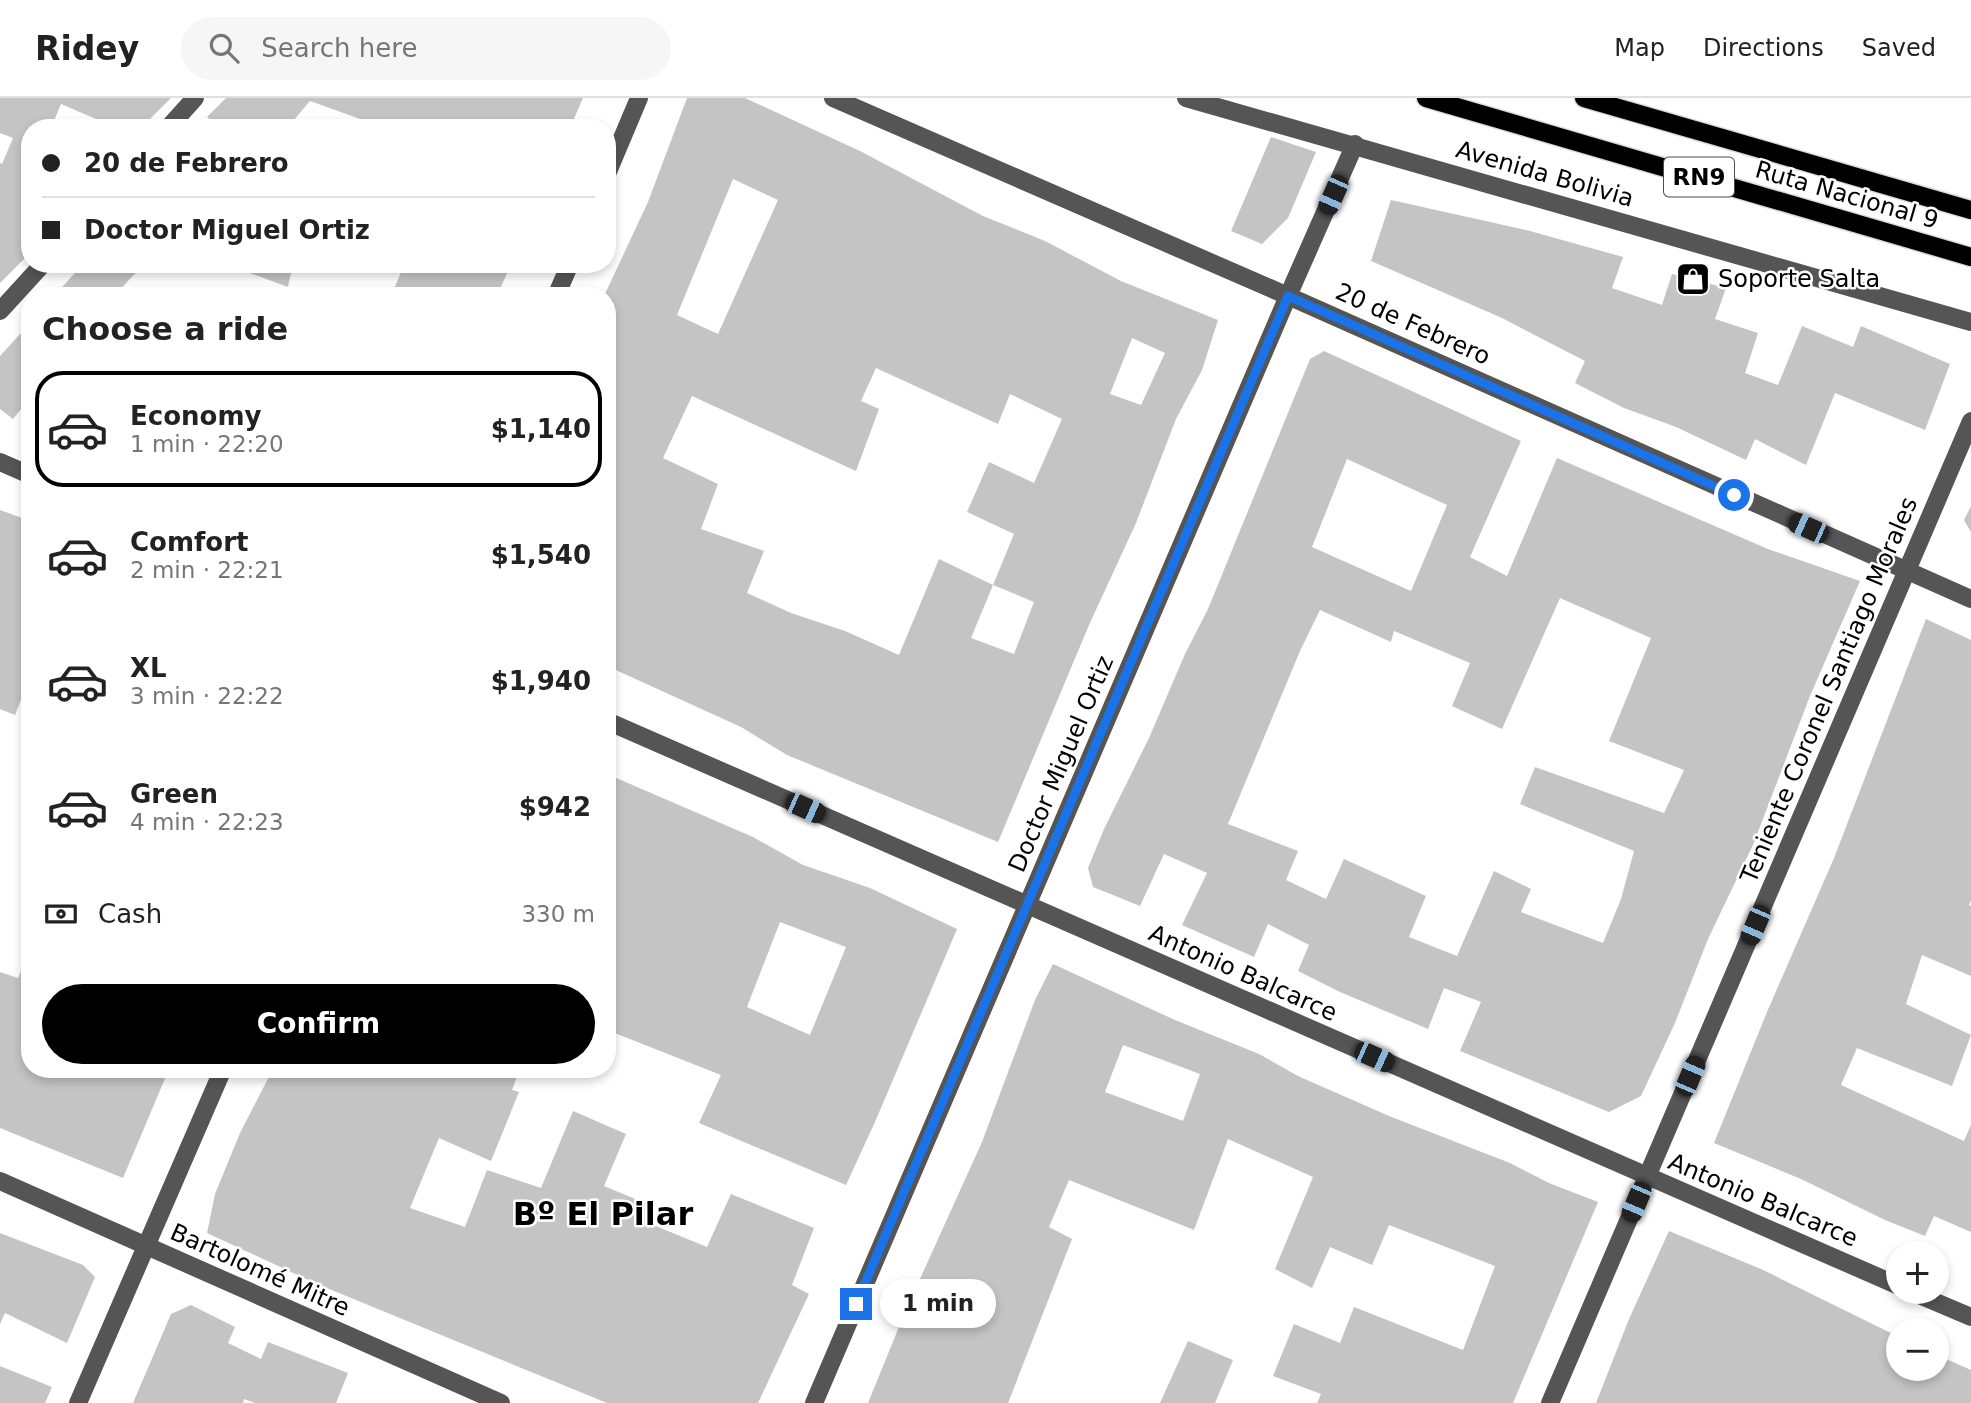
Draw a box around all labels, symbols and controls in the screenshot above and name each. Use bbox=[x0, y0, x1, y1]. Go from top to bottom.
search box bbox=[181, 17, 671, 80]
text: Ridey bbox=[35, 29, 139, 68]
icon: search bbox=[205, 29, 243, 67]
text: Search here bbox=[261, 33, 417, 63]
text: Map bbox=[1614, 34, 1665, 62]
text: Directions bbox=[1703, 34, 1824, 62]
text: Saved bbox=[1862, 34, 1936, 62]
street label: Avenida Bolivia bbox=[1453, 135, 1637, 213]
text: 20 de Febrero bbox=[84, 148, 289, 178]
street label: Ruta Nacional 9 bbox=[1752, 155, 1942, 235]
road number: RN9 bbox=[1664, 158, 1734, 197]
car bbox=[1315, 172, 1352, 218]
text: Doctor Miguel Ortiz bbox=[84, 215, 370, 245]
shop icon: Soporte Salta bbox=[1674, 260, 1712, 298]
place label: Soporte Salta bbox=[1718, 265, 1880, 293]
street label: 20 de Febrero bbox=[1331, 277, 1495, 371]
text: Choose a ride bbox=[42, 310, 288, 348]
icon: car bbox=[46, 398, 109, 461]
text: Economy bbox=[130, 401, 261, 431]
text: $1,140 bbox=[491, 414, 591, 444]
text: 1 min · 22:20 bbox=[130, 431, 284, 457]
route start bbox=[1718, 479, 1750, 511]
street label: Teniente Coronel Santiago Morales bbox=[1734, 493, 1923, 888]
car bbox=[1785, 510, 1832, 546]
icon: car bbox=[46, 524, 109, 587]
text: Comfort bbox=[130, 527, 248, 557]
text: $1,540 bbox=[491, 540, 591, 570]
text: 2 min · 22:21 bbox=[130, 557, 284, 583]
icon: car bbox=[46, 650, 109, 713]
street label: Doctor Miguel Ortiz bbox=[1003, 652, 1119, 876]
text: XL bbox=[130, 653, 167, 683]
text: $1,940 bbox=[491, 666, 591, 696]
text: 3 min · 22:22 bbox=[130, 683, 284, 709]
icon: car bbox=[46, 776, 109, 839]
text: Green bbox=[130, 779, 218, 809]
car bbox=[782, 790, 829, 826]
text: $942 bbox=[519, 792, 591, 822]
text: 4 min · 22:23 bbox=[130, 809, 284, 835]
icon: cash bbox=[42, 895, 80, 933]
text: Cash bbox=[98, 899, 162, 929]
text: 330 m bbox=[521, 901, 595, 927]
car bbox=[1738, 902, 1773, 948]
street label: Antonio Balcarce bbox=[1145, 919, 1341, 1027]
button: Confirm bbox=[42, 984, 595, 1064]
car bbox=[1351, 1039, 1398, 1075]
car bbox=[1673, 1053, 1708, 1099]
street label: Antonio Balcarce bbox=[1664, 1147, 1862, 1253]
car bbox=[1619, 1179, 1654, 1225]
district label: Bº El Pilar bbox=[513, 1195, 693, 1233]
street label: Bartolomé Mitre bbox=[166, 1218, 354, 1322]
map controls bbox=[1886, 1241, 1949, 1381]
button: + bbox=[1886, 1241, 1949, 1304]
callout: 1 min bbox=[880, 1280, 996, 1328]
route end bbox=[840, 1288, 872, 1320]
text: 1 min bbox=[902, 1290, 974, 1316]
button: − bbox=[1886, 1318, 1949, 1381]

